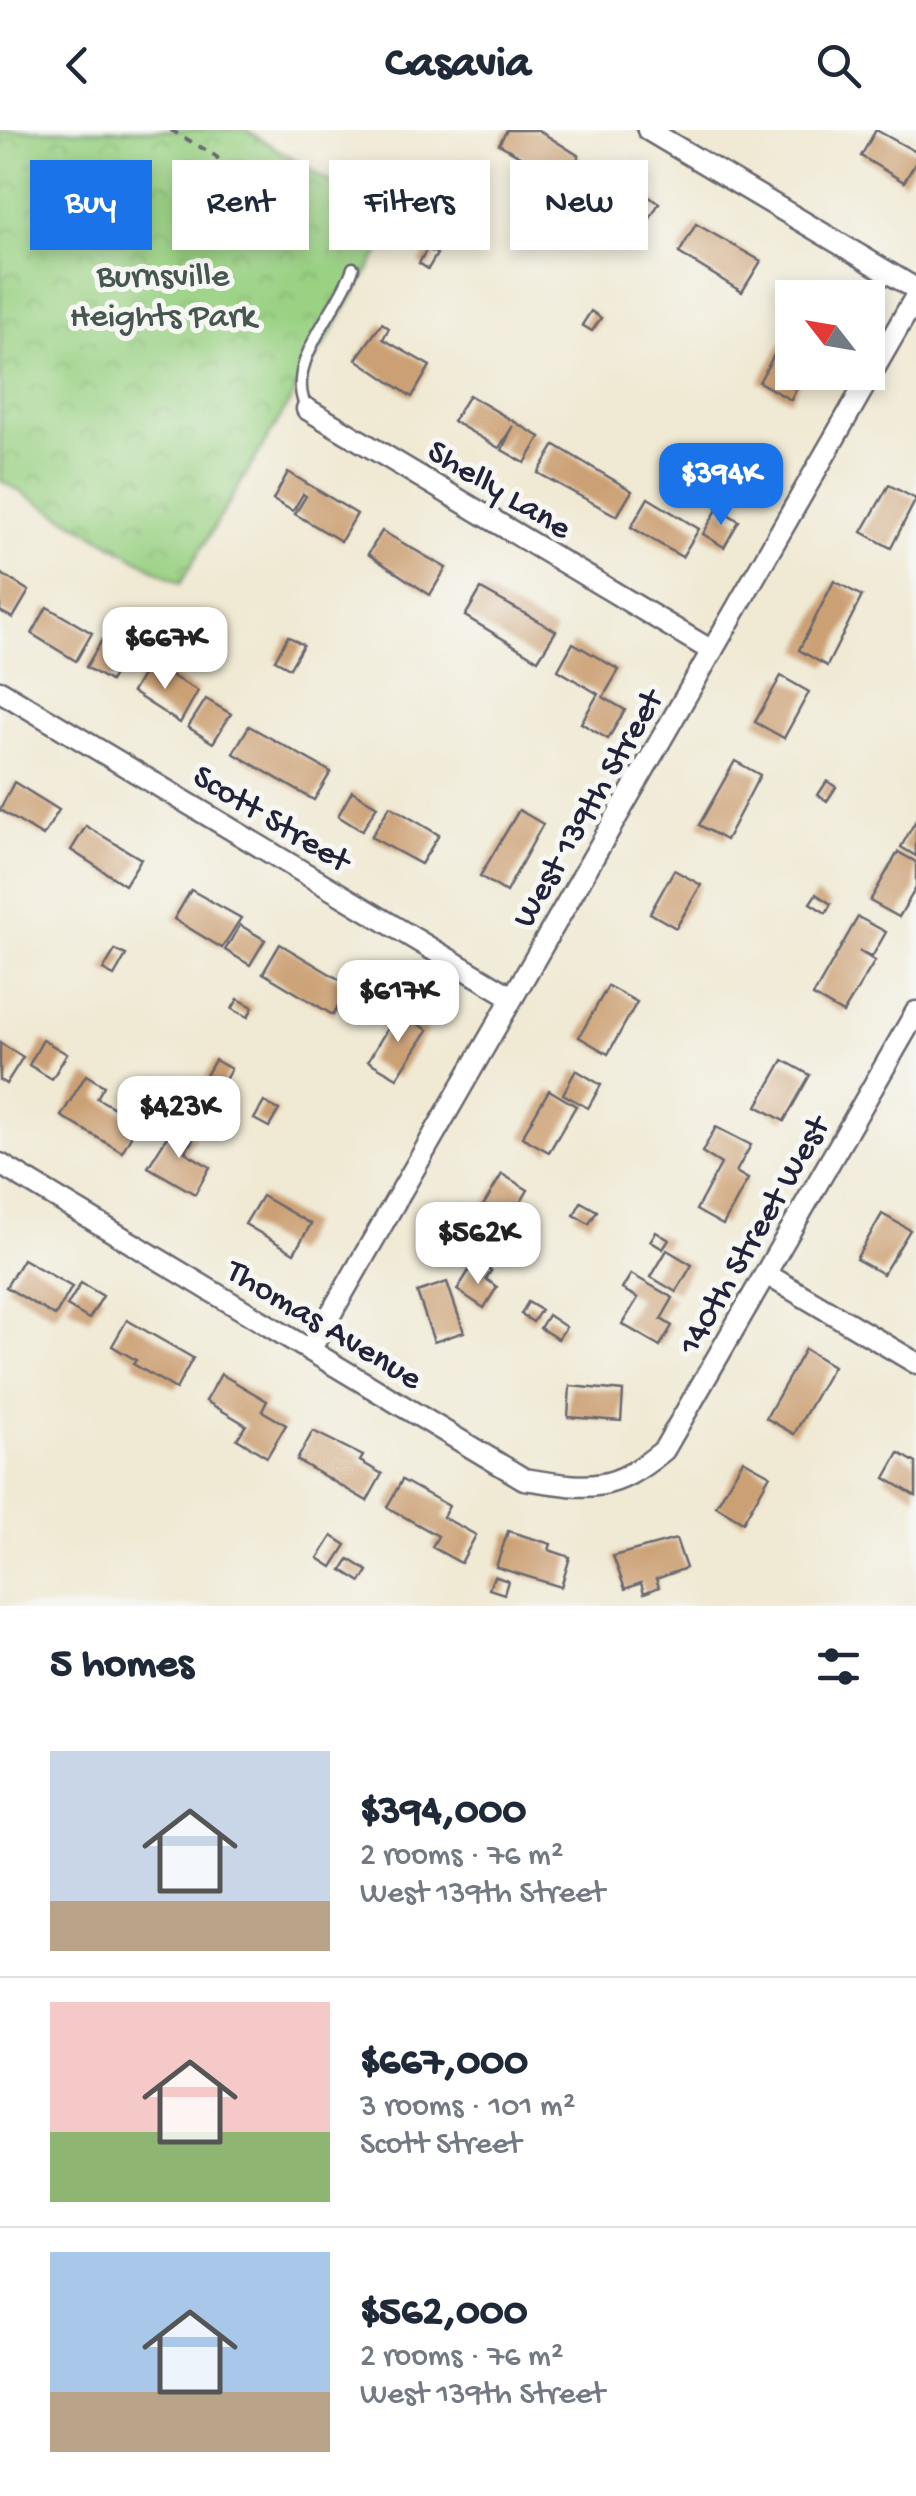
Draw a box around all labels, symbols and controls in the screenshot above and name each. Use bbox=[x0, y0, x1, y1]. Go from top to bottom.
icon: back bbox=[50, 38, 105, 93]
icon: search bbox=[811, 38, 866, 93]
text: Casavia bbox=[385, 39, 531, 92]
chip: Buy bbox=[30, 160, 152, 250]
chip: Rent bbox=[172, 160, 309, 250]
chip: Filters bbox=[329, 160, 490, 250]
chip: New bbox=[510, 160, 648, 250]
park label: Burnsville Heights Park bbox=[70, 258, 260, 339]
north arrow bbox=[775, 280, 885, 390]
map controls bbox=[775, 280, 885, 390]
street label: Shelly Lane bbox=[419, 433, 579, 551]
pin: $394K bbox=[651, 443, 791, 528]
text: $394K bbox=[681, 456, 761, 494]
pin: $667K bbox=[95, 607, 235, 692]
text: $667K bbox=[124, 620, 206, 658]
street label: West 139th Street bbox=[505, 681, 676, 936]
street label: Scott Street bbox=[184, 758, 359, 885]
pin: $617K bbox=[328, 960, 468, 1045]
text: $617K bbox=[359, 973, 437, 1011]
pin: $423K bbox=[109, 1076, 249, 1161]
text: $423K bbox=[139, 1089, 219, 1127]
street label: 140th Street West bbox=[670, 1108, 842, 1364]
pin: $562K bbox=[408, 1202, 548, 1287]
text: $562K bbox=[438, 1215, 518, 1253]
street label: Thomas Avenue bbox=[216, 1251, 429, 1402]
icon: filters bbox=[811, 1639, 866, 1694]
text: 5 homes bbox=[50, 1642, 193, 1691]
text: $394,000 bbox=[360, 1789, 526, 1838]
icon: home bbox=[130, 1791, 250, 1911]
text: 2 rooms · 76 m² bbox=[360, 1838, 563, 1876]
text: West 139th Street bbox=[360, 1876, 605, 1914]
text: $667,000 bbox=[360, 2040, 528, 2089]
icon: home bbox=[130, 2042, 250, 2162]
text: 3 rooms · 101 m² bbox=[360, 2089, 575, 2127]
text: Scott Street bbox=[360, 2127, 521, 2165]
text: $562,000 bbox=[360, 2290, 528, 2339]
icon: home bbox=[130, 2292, 250, 2412]
text: 2 rooms · 76 m² bbox=[360, 2339, 563, 2377]
text: West 139th Street bbox=[360, 2377, 605, 2415]

